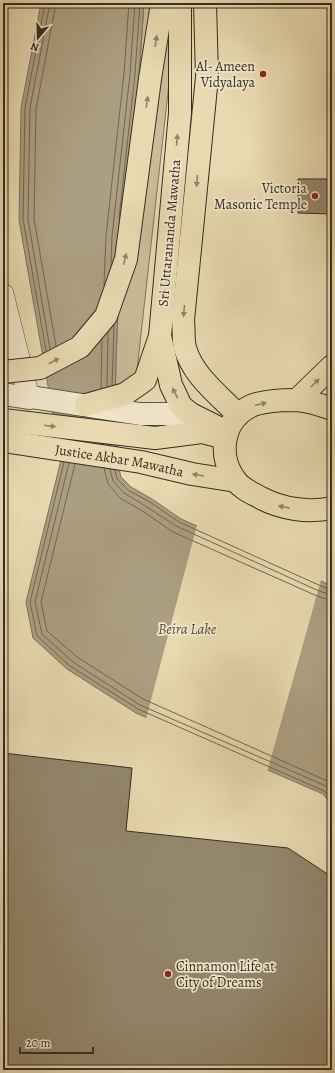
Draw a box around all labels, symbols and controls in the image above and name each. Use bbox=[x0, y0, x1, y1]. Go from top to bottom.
north arrow bbox=[18, 18, 58, 58]
one-way arrow bbox=[153, 35, 159, 47]
text: N bbox=[29, 39, 41, 55]
place label: Al- Ameen Vidyalaya bbox=[195, 57, 255, 92]
marker: Al- Ameen Vidyalaya bbox=[258, 69, 268, 79]
one-way arrow bbox=[144, 96, 150, 109]
one-way arrow bbox=[174, 134, 181, 146]
street label: Sri Uttarananda Mawatha bbox=[154, 158, 185, 308]
one-way arrow bbox=[193, 175, 200, 187]
place label: Victoria Masonic Temple bbox=[214, 179, 307, 214]
marker: Victoria Masonic Temple bbox=[310, 191, 320, 201]
one-way arrow bbox=[122, 253, 128, 265]
one-way arrow bbox=[181, 305, 188, 317]
one-way arrow bbox=[48, 357, 60, 364]
one-way arrow bbox=[310, 378, 320, 388]
one-way arrow bbox=[172, 387, 178, 399]
one-way arrow bbox=[255, 400, 268, 406]
one-way arrow bbox=[44, 423, 57, 429]
street label: Justice Akbar Mawatha bbox=[54, 440, 186, 482]
one-way arrow bbox=[192, 472, 204, 478]
one-way arrow bbox=[278, 503, 291, 509]
water label: Beira Lake bbox=[158, 619, 217, 639]
place label: Cinnamon Life at City of Dreams bbox=[176, 957, 275, 992]
marker: Cinnamon Life at City of Dreams bbox=[163, 969, 173, 979]
scale bar bbox=[20, 1029, 93, 1055]
text: 20 m bbox=[26, 1035, 50, 1051]

